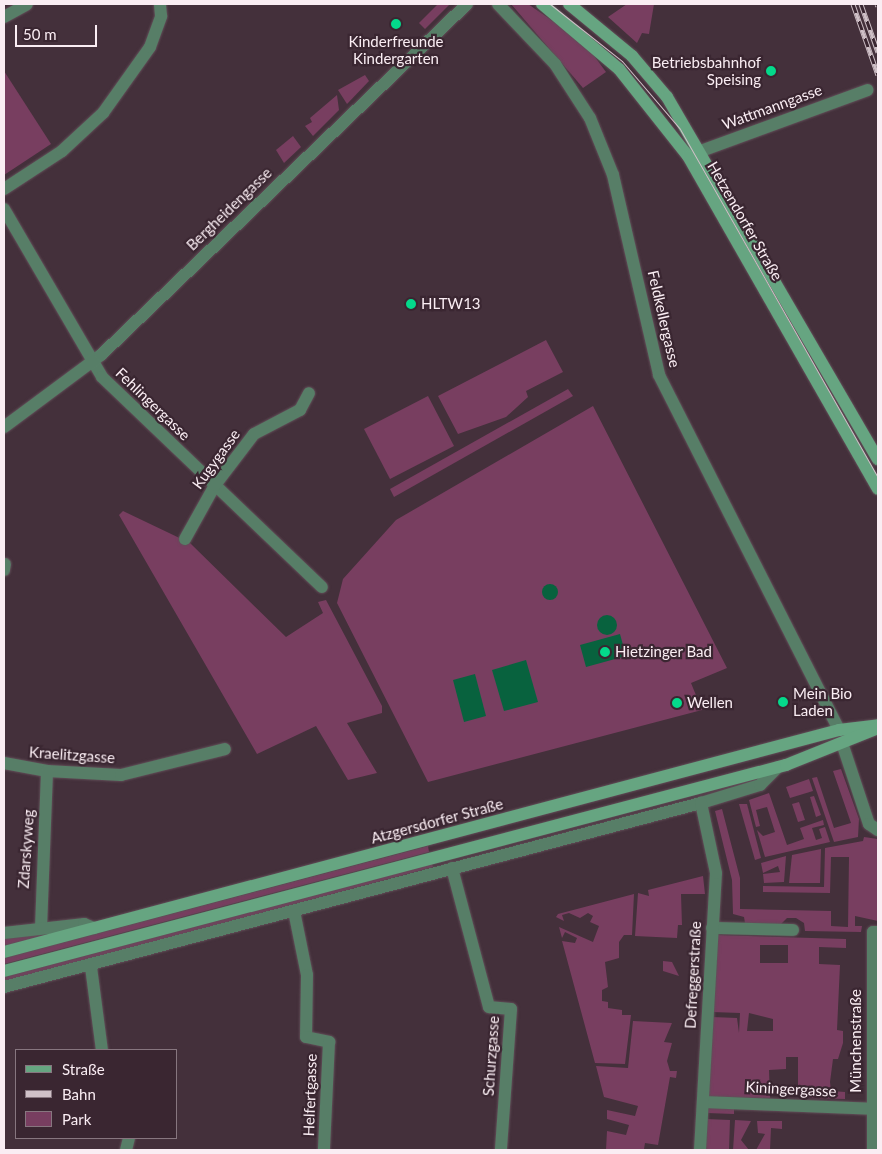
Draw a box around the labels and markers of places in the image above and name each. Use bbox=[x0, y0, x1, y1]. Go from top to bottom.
marker: Kinderfreunde Kindergarten bbox=[390, 18, 402, 30]
place label: Kinderfreunde Kindergarten bbox=[348, 32, 444, 67]
place label: Betriebsbahnhof Speising bbox=[652, 53, 761, 88]
marker: Betriebsbahnhof Speising bbox=[765, 65, 777, 77]
place label: HLTW13 bbox=[421, 295, 481, 313]
marker: HLTW13 bbox=[405, 298, 417, 310]
place label: Hietzinger Bad bbox=[615, 643, 712, 661]
marker: Hietzinger Bad bbox=[599, 646, 611, 658]
place label: Mein Bio Laden bbox=[793, 684, 852, 719]
place label: Wellen bbox=[687, 694, 733, 712]
marker: Mein Bio Laden bbox=[777, 696, 789, 708]
marker: Wellen bbox=[671, 697, 683, 709]

